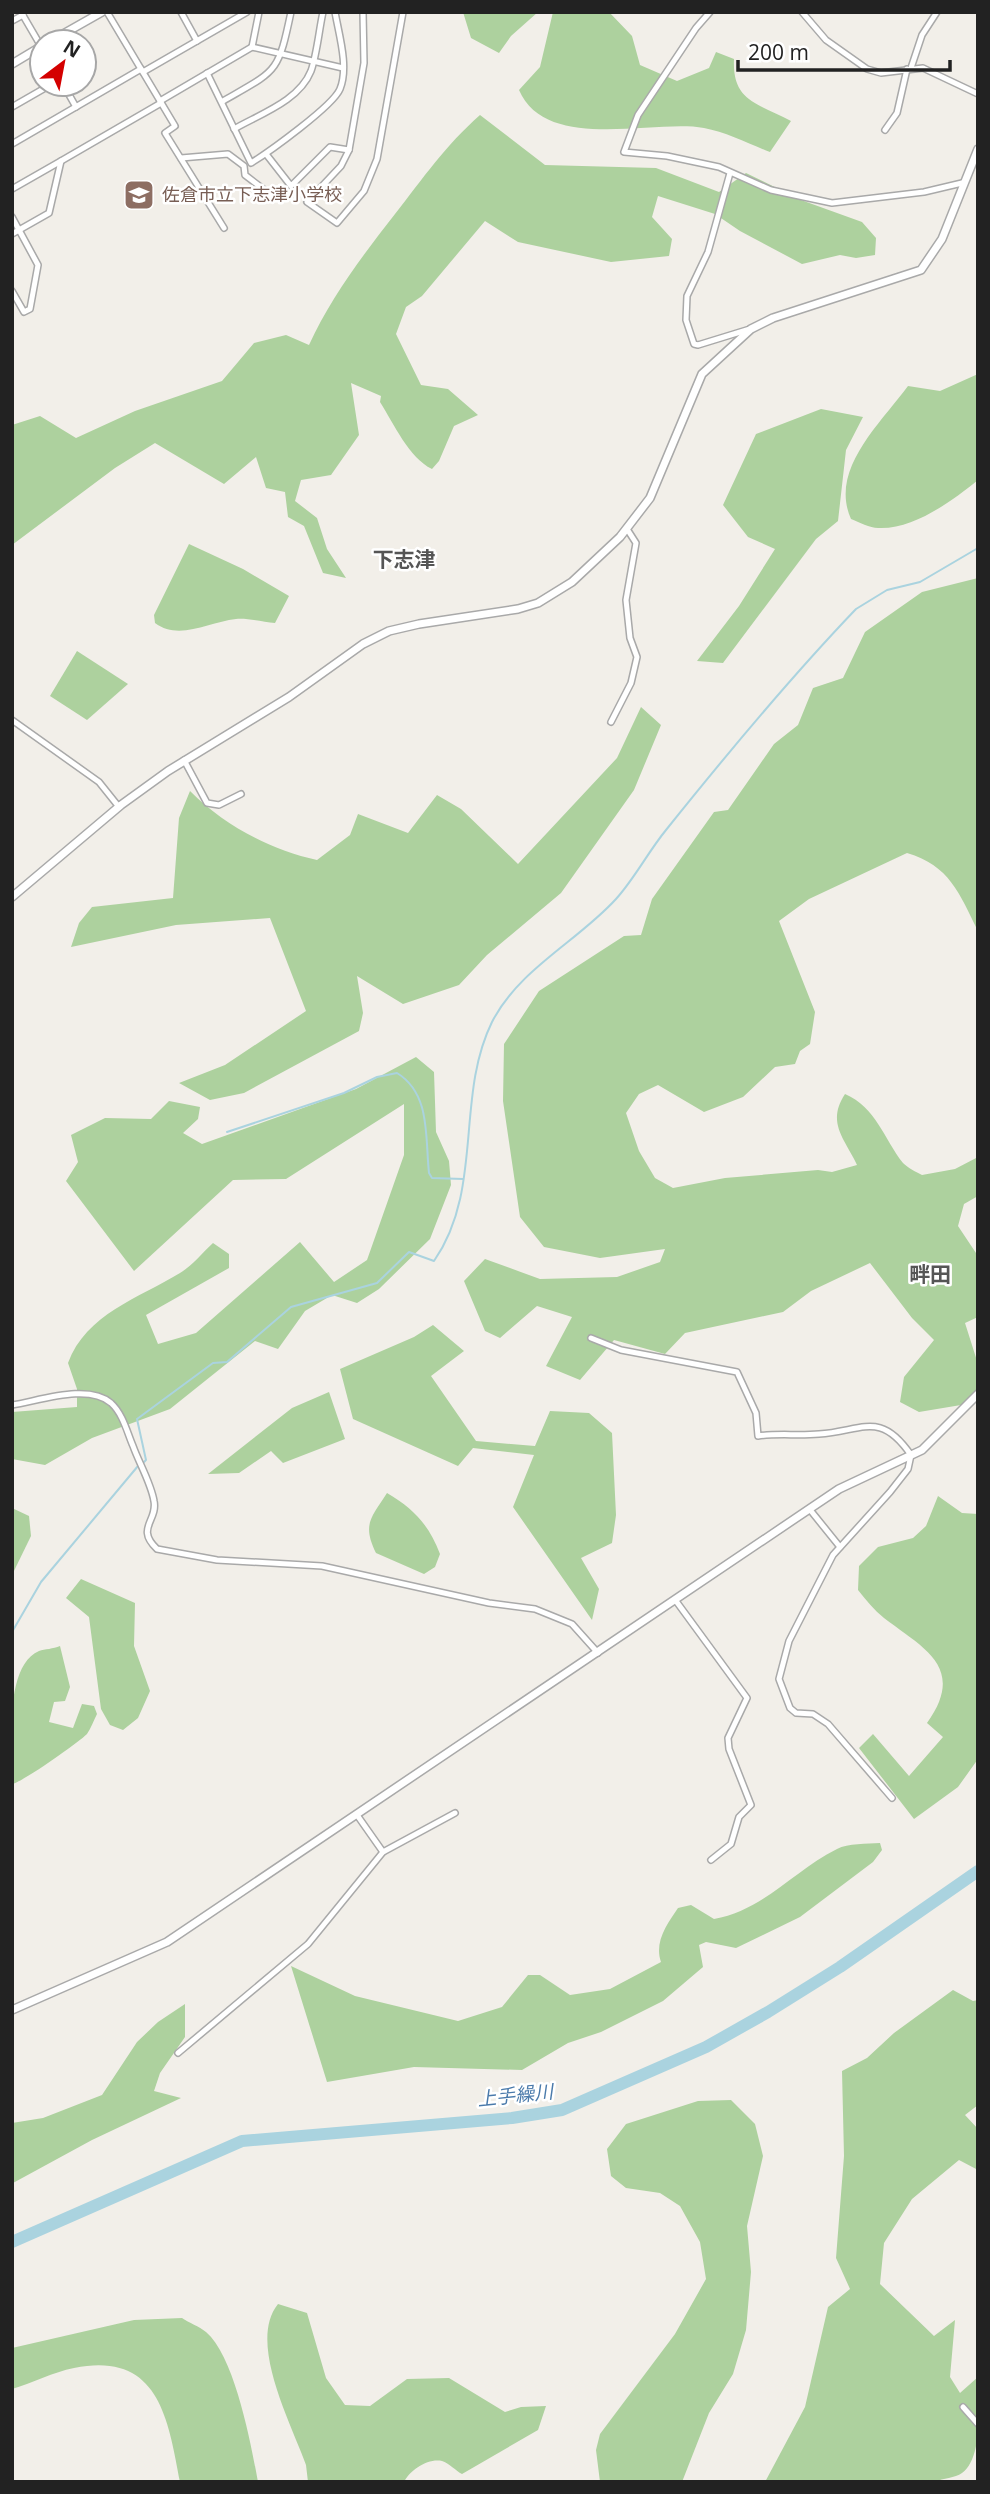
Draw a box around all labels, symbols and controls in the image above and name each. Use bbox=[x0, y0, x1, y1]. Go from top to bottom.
north arrow bbox=[28, 28, 98, 98]
scale bar bbox=[738, 28, 950, 72]
text: N bbox=[59, 33, 85, 64]
text: 200 m bbox=[748, 38, 809, 66]
school or university icon: 佐倉市立下志津小学校 bbox=[122, 178, 156, 212]
place label: 佐倉市立下志津小学校 bbox=[162, 182, 342, 206]
district label: 下志津 bbox=[373, 545, 436, 573]
district label: 畔田 bbox=[909, 1260, 951, 1288]
water label: 上手繰川 bbox=[476, 2078, 556, 2112]

